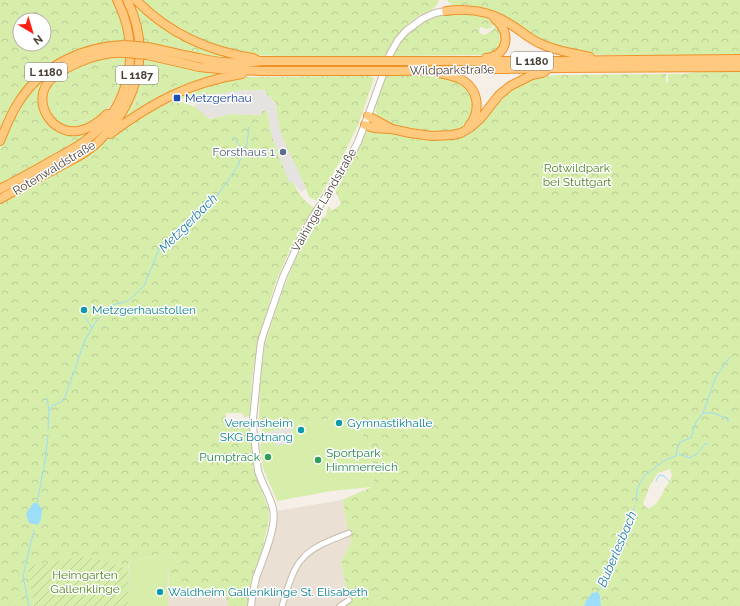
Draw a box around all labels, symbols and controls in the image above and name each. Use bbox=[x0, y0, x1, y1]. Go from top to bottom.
north arrow bbox=[12, 12, 52, 52]
text: N bbox=[31, 32, 45, 47]
road number: L 1180 bbox=[511, 52, 553, 70]
street label: Wildparkstraße bbox=[410, 62, 494, 78]
road number: L 1180 bbox=[25, 63, 67, 81]
road number: L 1187 bbox=[116, 66, 158, 84]
place label: Metzgerhau bbox=[185, 91, 252, 105]
marker: Metzgerhau bbox=[172, 93, 182, 103]
street label: Rotenwaldstraße bbox=[10, 138, 98, 198]
place label: Forsthaus 1 bbox=[212, 145, 275, 159]
street label: Vaihinger Landstraße bbox=[289, 146, 359, 254]
marker: Forsthaus 1 bbox=[278, 147, 288, 157]
park label: Rotwildpark bei Stuttgart bbox=[543, 161, 611, 189]
water label: Metzgerbach bbox=[156, 191, 220, 255]
place label: Metzgerhaustollen bbox=[92, 303, 196, 317]
marker: Metzgerhaustollen bbox=[79, 305, 89, 315]
place label: Vereinsheim SKG Botnang bbox=[220, 416, 293, 444]
place label: Gymnastikhalle bbox=[347, 416, 432, 430]
marker: Gymnastikhalle bbox=[334, 418, 344, 428]
marker: Vereinsheim SKG Botnang bbox=[296, 425, 306, 435]
place label: Sportpark Himmerreich bbox=[326, 446, 398, 474]
place label: Pumptrack bbox=[199, 450, 261, 464]
marker: Pumptrack bbox=[263, 452, 273, 462]
marker: Sportpark Himmerreich bbox=[313, 455, 323, 465]
water label: Buberlesbach bbox=[594, 509, 640, 589]
park label: Heimgarten Gallenklinge bbox=[50, 568, 120, 596]
place label: Waldheim Gallenklinge St. Elisabeth bbox=[168, 585, 368, 599]
marker: Waldheim Gallenklinge St. Elisabeth bbox=[155, 587, 165, 597]

